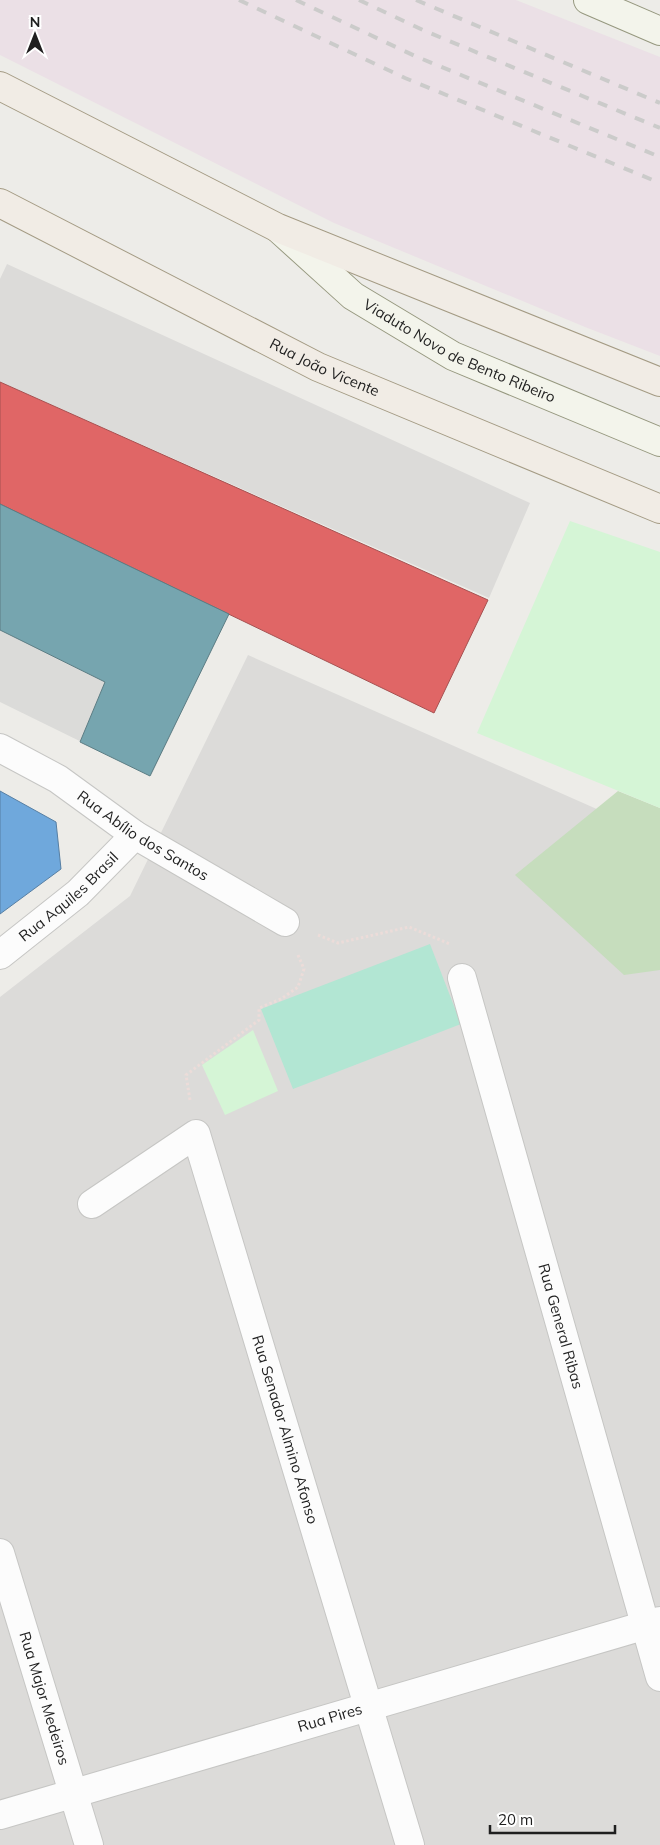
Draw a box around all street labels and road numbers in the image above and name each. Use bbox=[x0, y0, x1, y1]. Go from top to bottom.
street label: Viaduto Novo de Bento Ribeiro bbox=[360, 294, 559, 407]
street label: Rua João Vicente bbox=[267, 334, 382, 400]
street label: Rua Abílio dos Santos bbox=[74, 786, 212, 885]
street label: Rua Aquiles Brasil bbox=[15, 848, 122, 945]
street label: Rua General Ribas bbox=[534, 1261, 588, 1391]
street label: Rua Senador Almino Afonso bbox=[248, 1333, 323, 1526]
street label: Rua Major Medeiros bbox=[16, 1629, 74, 1767]
street label: Rua Pires bbox=[295, 1699, 364, 1736]

